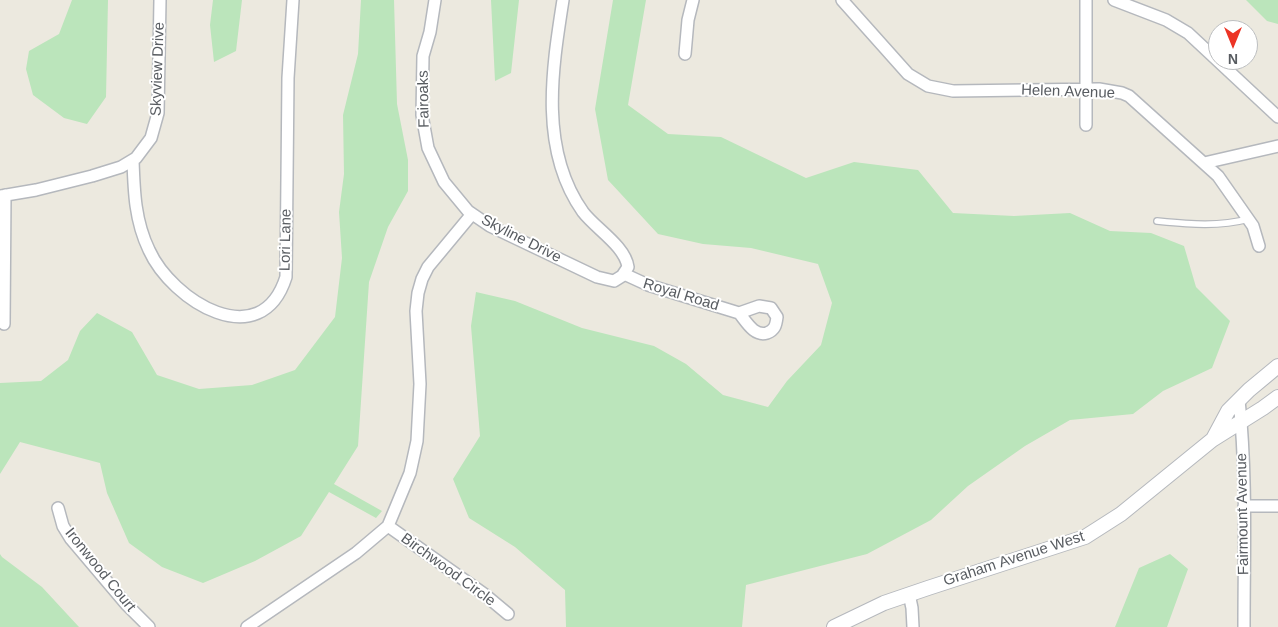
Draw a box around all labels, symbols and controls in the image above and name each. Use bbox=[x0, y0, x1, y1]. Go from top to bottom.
north arrow bbox=[1208, 20, 1258, 70]
street label: Skyview Drive bbox=[147, 22, 169, 116]
text: N bbox=[1228, 51, 1238, 67]
street label: Fairoaks bbox=[414, 70, 434, 128]
street label: Helen Avenue bbox=[1021, 81, 1115, 103]
street label: Lori Lane bbox=[276, 209, 296, 271]
street label: Skyline Drive bbox=[478, 211, 564, 267]
street label: Royal Road bbox=[641, 275, 721, 315]
street label: Fairmount Avenue bbox=[1233, 453, 1253, 575]
street label: Ironwood Court bbox=[61, 524, 139, 616]
street label: Graham Avenue West bbox=[941, 528, 1087, 590]
street label: Birchwood Circle bbox=[397, 530, 499, 610]

